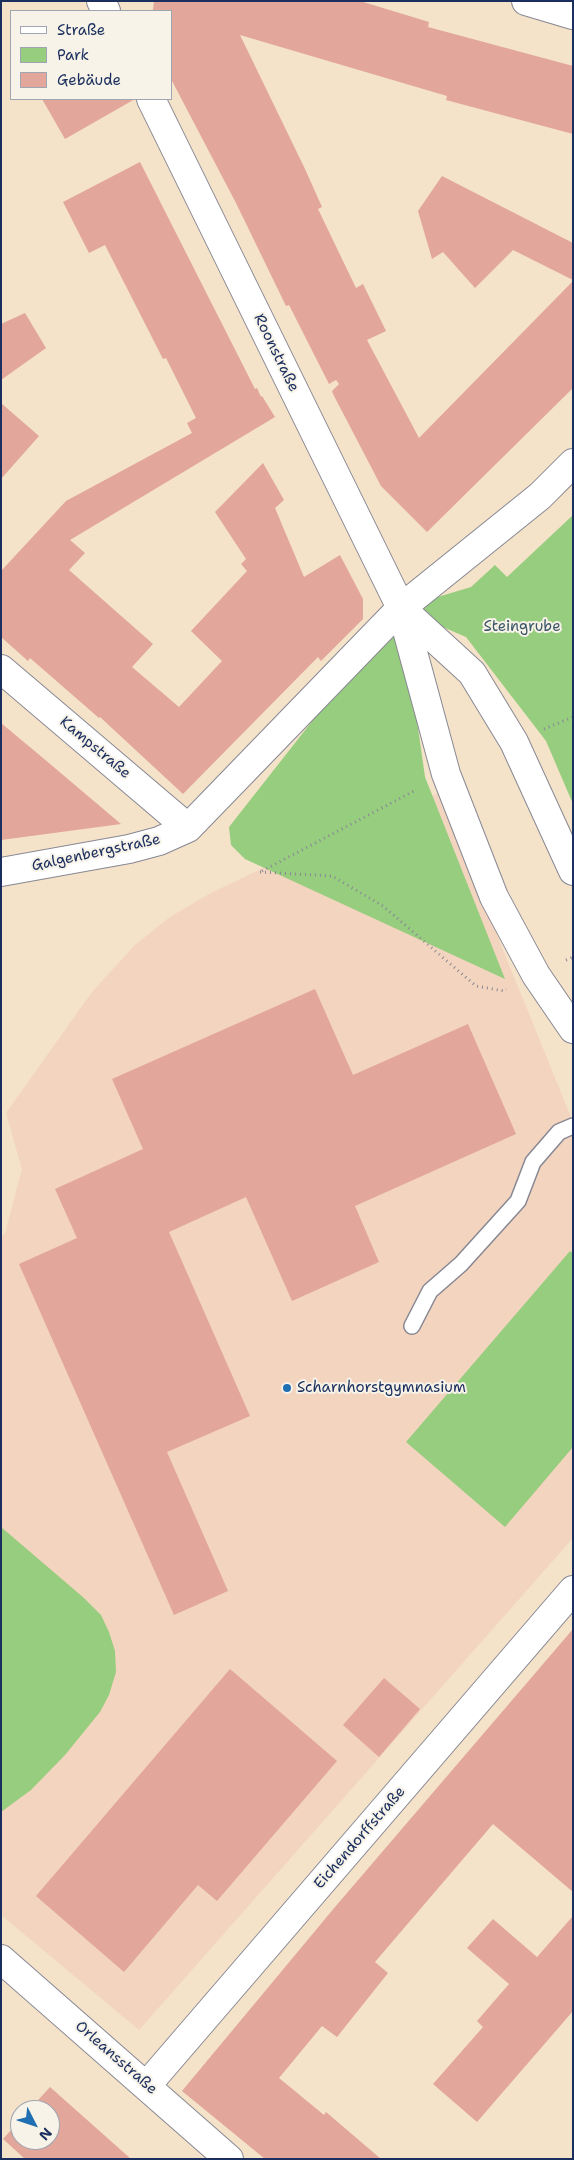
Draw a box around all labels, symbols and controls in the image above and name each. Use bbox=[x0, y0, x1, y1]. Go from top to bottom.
legend bbox=[10, 10, 172, 100]
text: Straße bbox=[57, 20, 105, 40]
text: Park bbox=[57, 45, 89, 65]
text: Gebäude bbox=[57, 70, 121, 90]
street label: Roonstraße bbox=[249, 311, 303, 395]
park label: Steingrube bbox=[483, 618, 561, 636]
street label: Kampstraße bbox=[56, 713, 134, 783]
street label: Galgenbergstraße bbox=[30, 831, 162, 875]
place label: Scharnhorstgymnasium bbox=[297, 1379, 466, 1397]
marker: Scharnhorstgymnasium bbox=[281, 1382, 293, 1394]
street label: Eichendorffstraße bbox=[311, 1783, 409, 1893]
street label: Orleansstraße bbox=[71, 2017, 161, 2099]
north arrow bbox=[10, 2100, 60, 2150]
text: N bbox=[35, 2124, 56, 2144]

